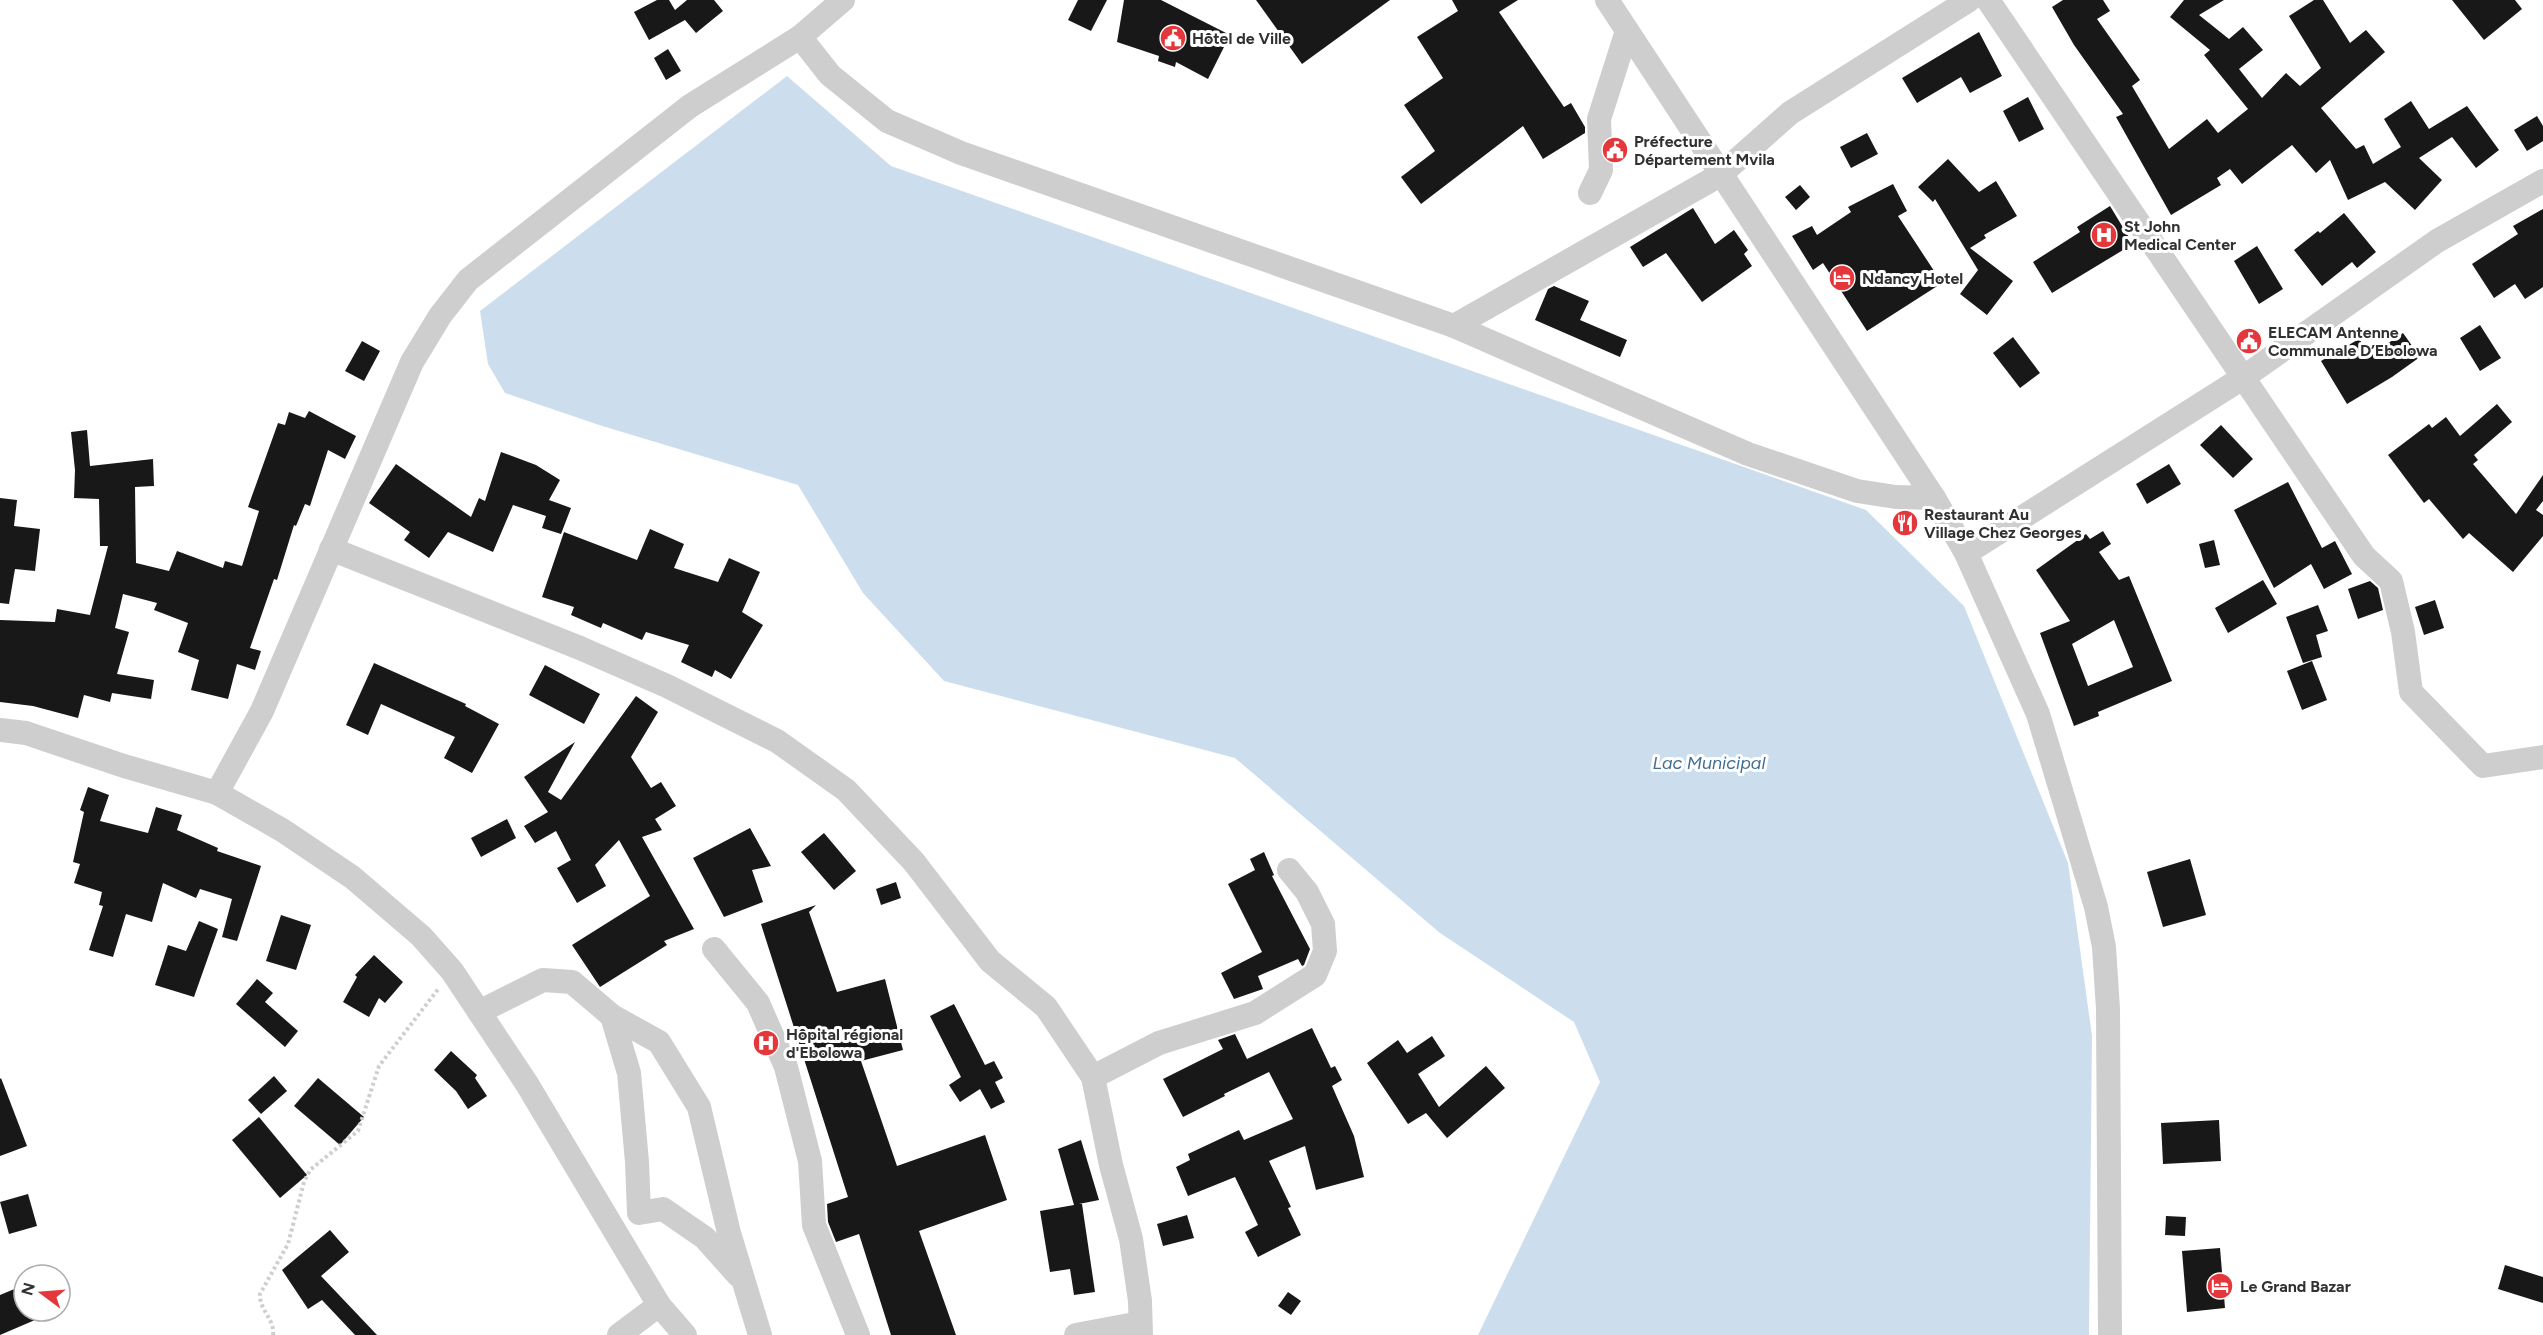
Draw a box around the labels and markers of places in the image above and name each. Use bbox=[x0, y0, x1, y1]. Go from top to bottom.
public building icon: Hôtel de Ville bbox=[1158, 23, 1188, 53]
place label: Hôtel de Ville bbox=[1192, 29, 1291, 48]
place label: Préfecture Département Mvila bbox=[1634, 132, 1775, 169]
public building icon: Préfecture Département Mvila bbox=[1600, 135, 1630, 165]
place label: St John Medical Center bbox=[2124, 217, 2236, 254]
hospital icon: St John Medical Center bbox=[2089, 220, 2119, 250]
hotel icon: Ndancy Hotel bbox=[1827, 263, 1857, 293]
place label: Ndancy Hotel bbox=[1862, 269, 1963, 288]
place label: ELECAM Antenne Communale D’Ebolowa bbox=[2268, 323, 2438, 360]
public building icon: ELECAM Antenne Communale D’Ebolowa bbox=[2234, 326, 2264, 356]
place label: Restaurant Au Village Chez Georges bbox=[1924, 505, 2082, 542]
restaurant icon: Restaurant Au Village Chez Georges bbox=[1890, 508, 1920, 538]
place label: Hôpital régional d'Ebolowa bbox=[786, 1025, 903, 1062]
hospital icon: Hôpital régional d'Ebolowa bbox=[751, 1028, 781, 1058]
hotel icon: Le Grand Bazar bbox=[2205, 1271, 2235, 1301]
place label: Le Grand Bazar bbox=[2240, 1277, 2351, 1296]

